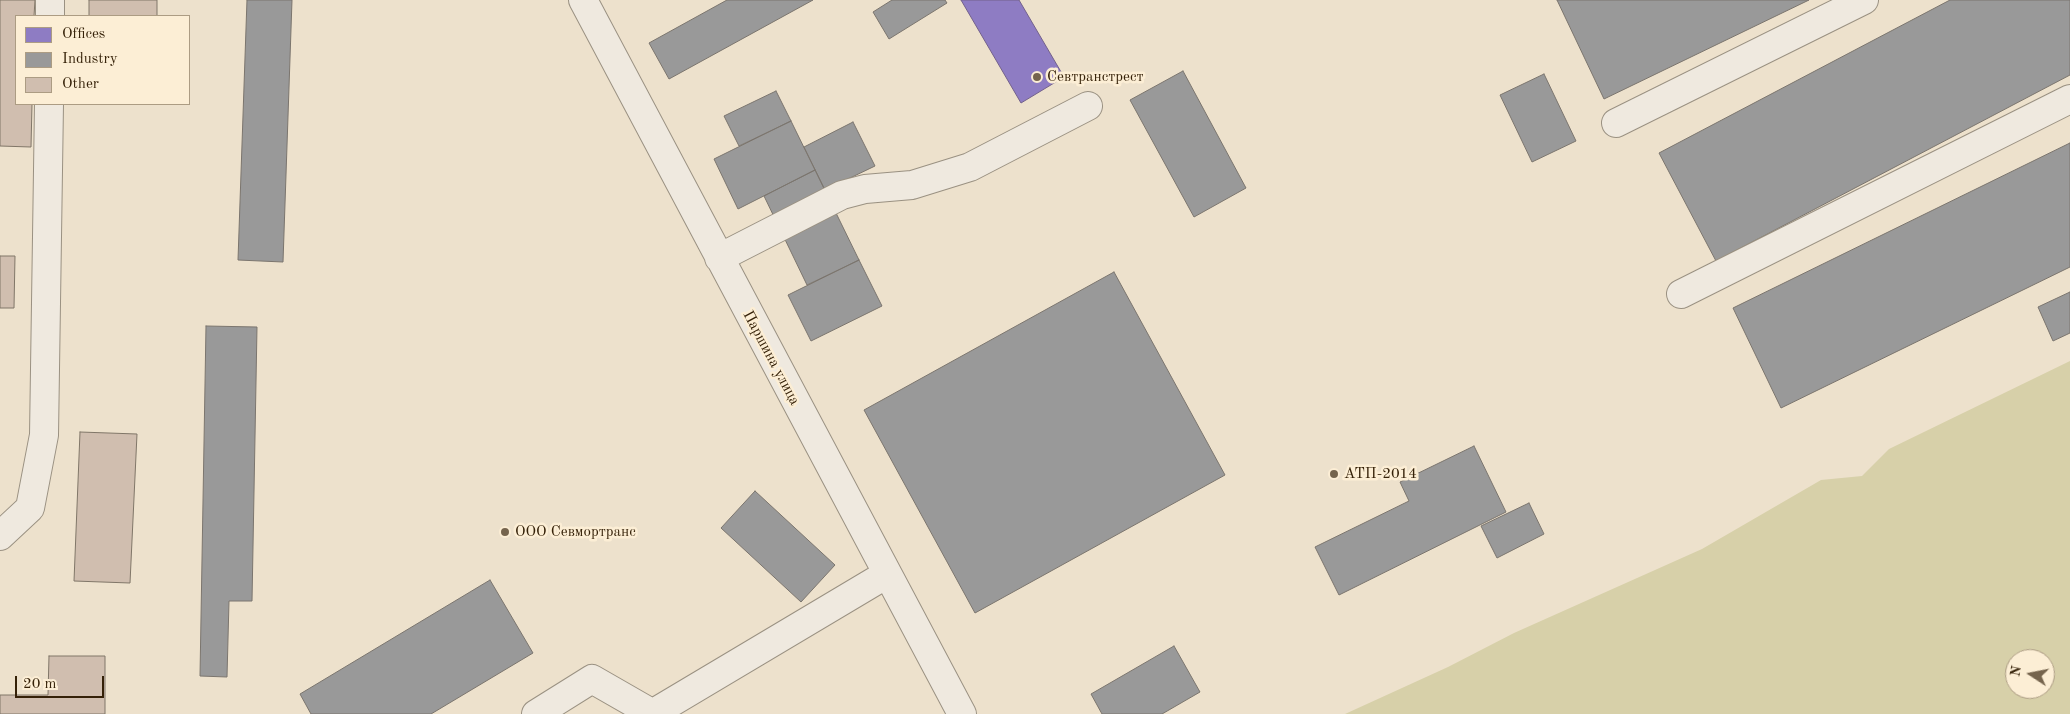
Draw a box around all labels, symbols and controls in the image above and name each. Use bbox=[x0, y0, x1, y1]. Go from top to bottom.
legend bbox=[15, 15, 190, 105]
text: Offices bbox=[62, 27, 105, 42]
text: Industry bbox=[62, 52, 118, 67]
place label: Севтранстрест bbox=[1047, 68, 1144, 86]
marker: Севтранстрест bbox=[1031, 71, 1043, 83]
text: Other bbox=[62, 77, 99, 92]
street label: Паршина улица bbox=[738, 308, 804, 408]
place label: АТП-2014 bbox=[1344, 465, 1417, 483]
marker: АТП-2014 bbox=[1328, 468, 1340, 480]
place label: ООО Севмортранс bbox=[515, 523, 636, 541]
marker: ООО Севмортранс bbox=[499, 526, 511, 538]
north arrow bbox=[2005, 649, 2055, 699]
text: N bbox=[2008, 665, 2024, 678]
scale bar bbox=[18, 666, 106, 698]
text: 20 m bbox=[23, 677, 57, 692]

